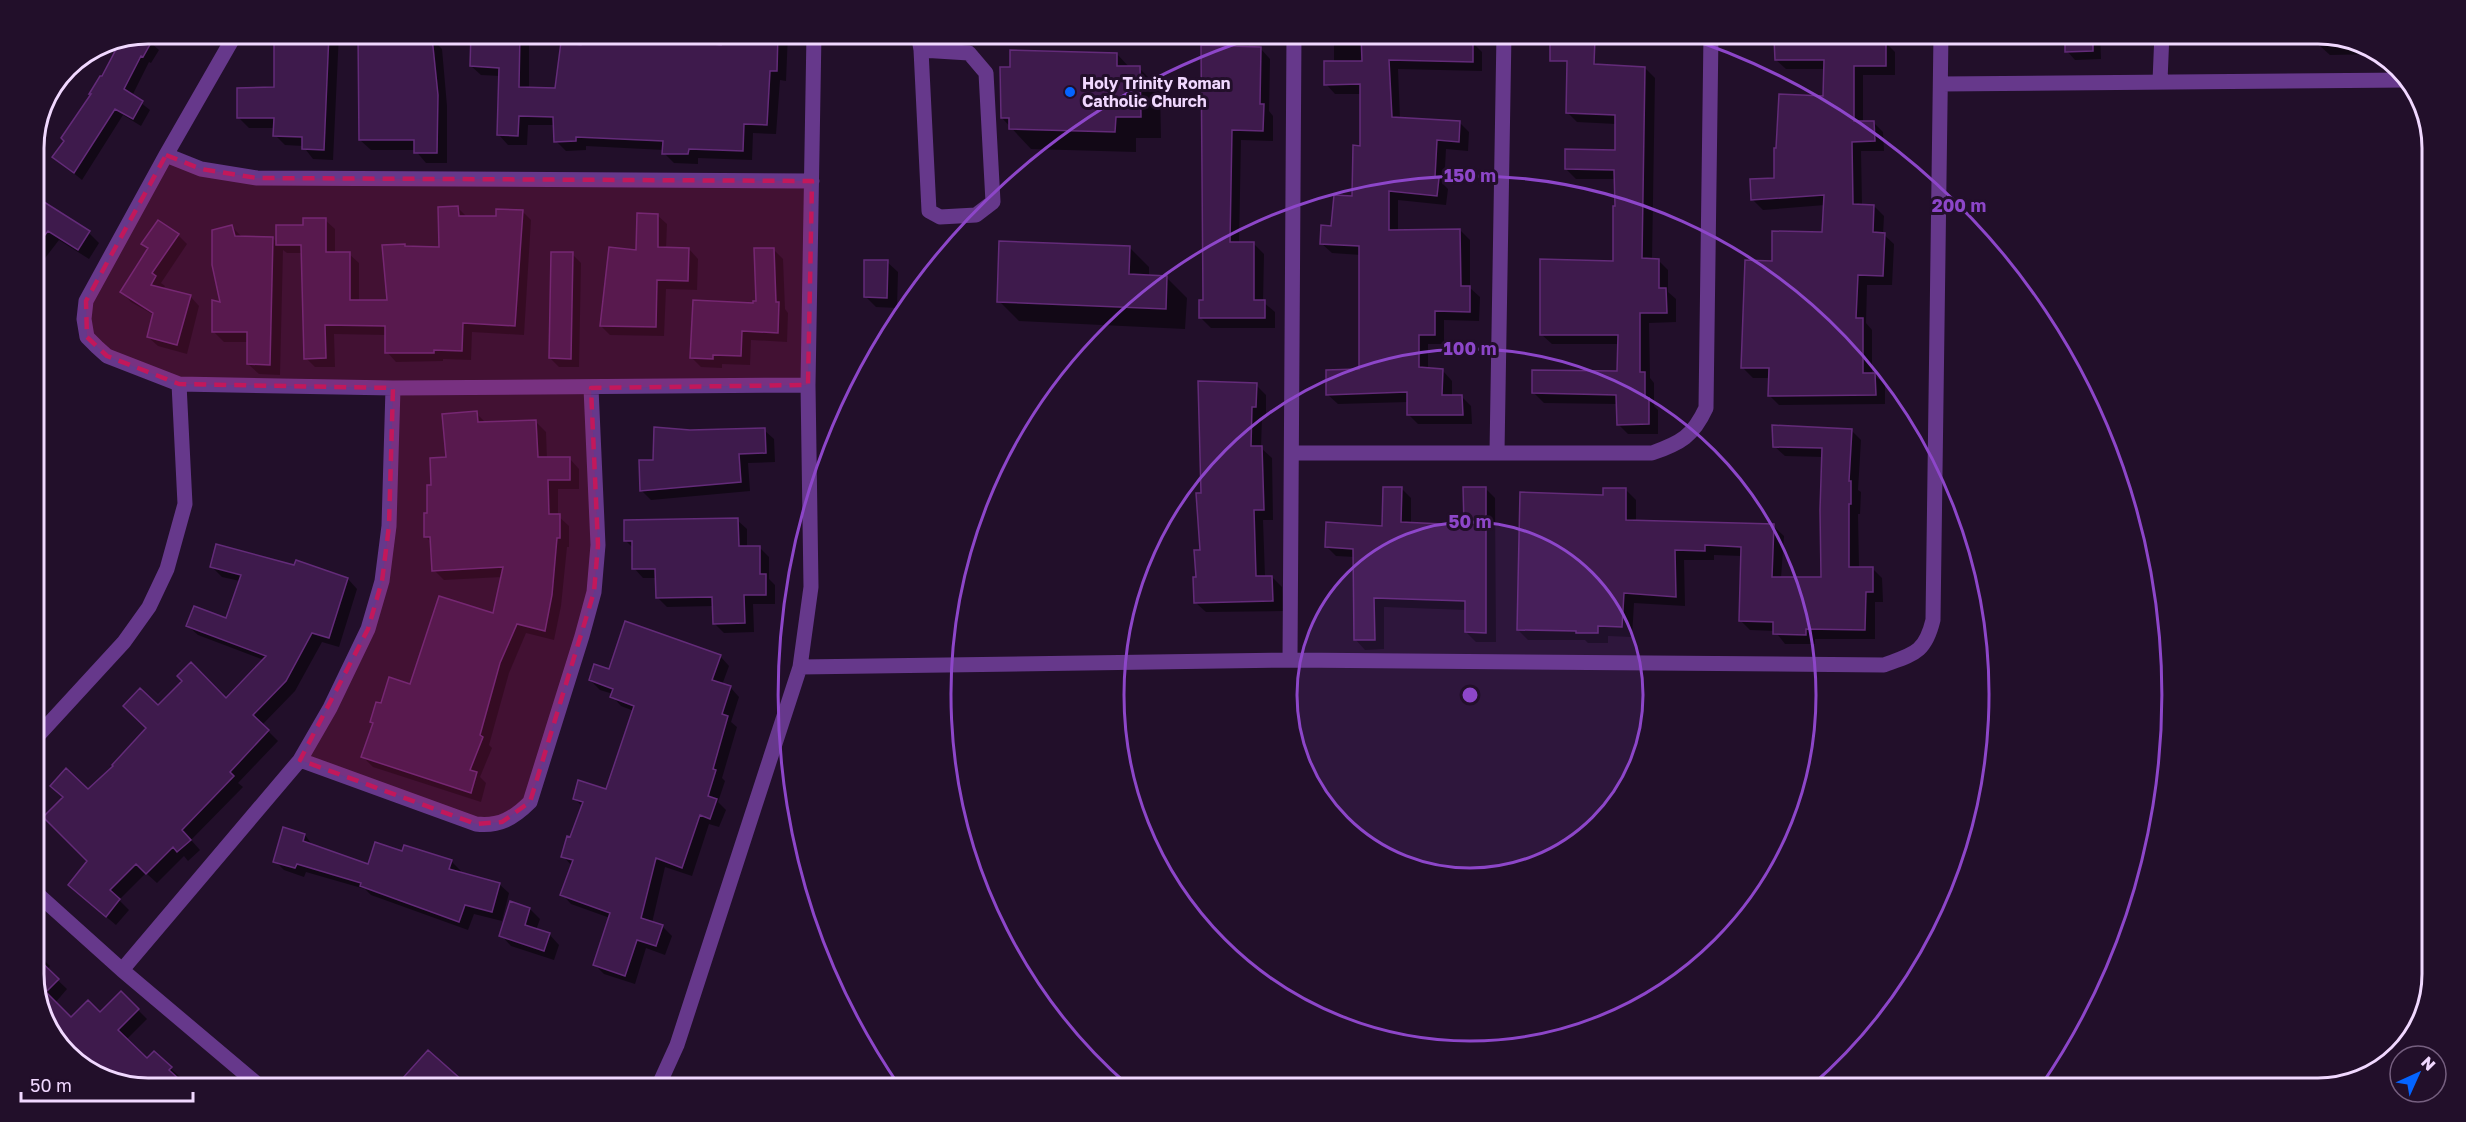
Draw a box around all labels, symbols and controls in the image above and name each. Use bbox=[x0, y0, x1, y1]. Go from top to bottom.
place label: Holy Trinity Roman Catholic Church bbox=[1082, 73, 1230, 111]
marker: Holy Trinity Roman Catholic Church bbox=[1063, 85, 1077, 99]
text: 150 m bbox=[1444, 164, 1496, 186]
text: 200 m bbox=[1932, 194, 1986, 216]
text: 100 m bbox=[1444, 337, 1496, 359]
text: 50 m bbox=[1449, 510, 1491, 532]
centre of rings bbox=[1460, 685, 1480, 705]
north arrow bbox=[2388, 1044, 2448, 1104]
text: N bbox=[2417, 1052, 2440, 1075]
scale bar bbox=[21, 1065, 194, 1103]
text: 50 m bbox=[30, 1074, 72, 1096]

